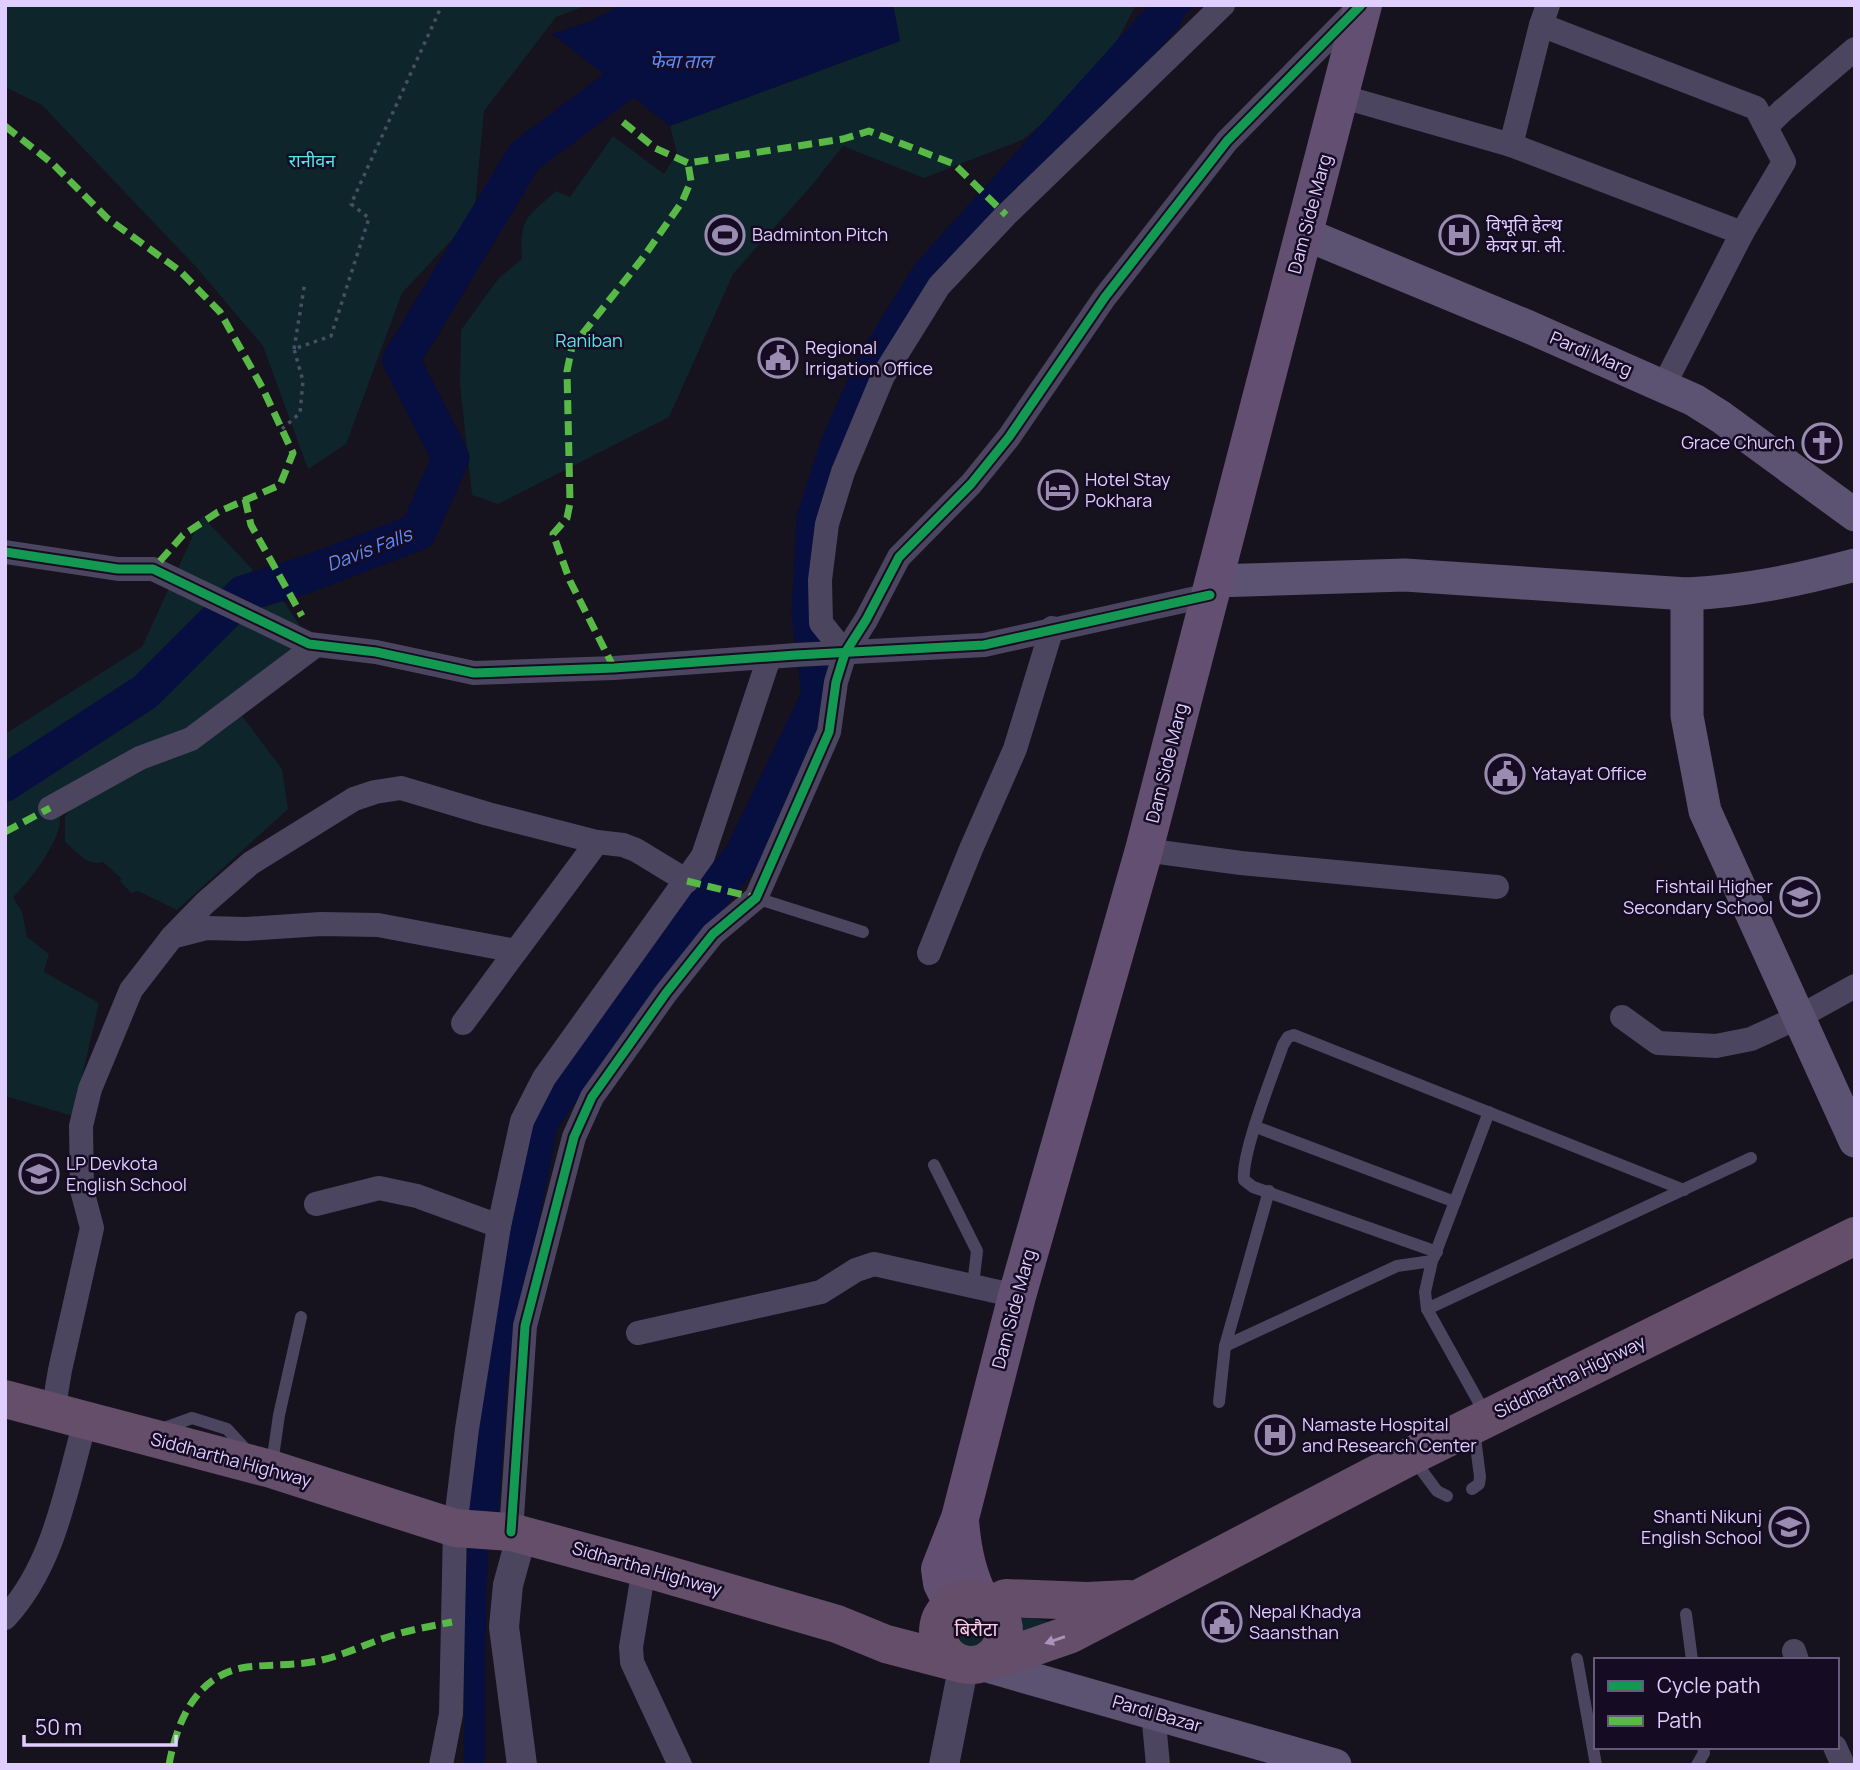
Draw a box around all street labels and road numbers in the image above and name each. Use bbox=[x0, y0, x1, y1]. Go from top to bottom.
street label: Dam Side Marg bbox=[1282, 151, 1337, 276]
street label: Pardi Marg bbox=[1547, 325, 1636, 381]
street label: Dam Side Marg bbox=[1140, 700, 1193, 825]
street label: Dam Side Marg bbox=[986, 1246, 1041, 1371]
street label: Siddhartha Highway bbox=[1490, 1329, 1650, 1423]
street label: Siddhartha Highway bbox=[148, 1426, 315, 1492]
street label: Sidhartha Highway bbox=[570, 1535, 725, 1601]
street label: Pardi Bazar bbox=[1110, 1689, 1205, 1737]

